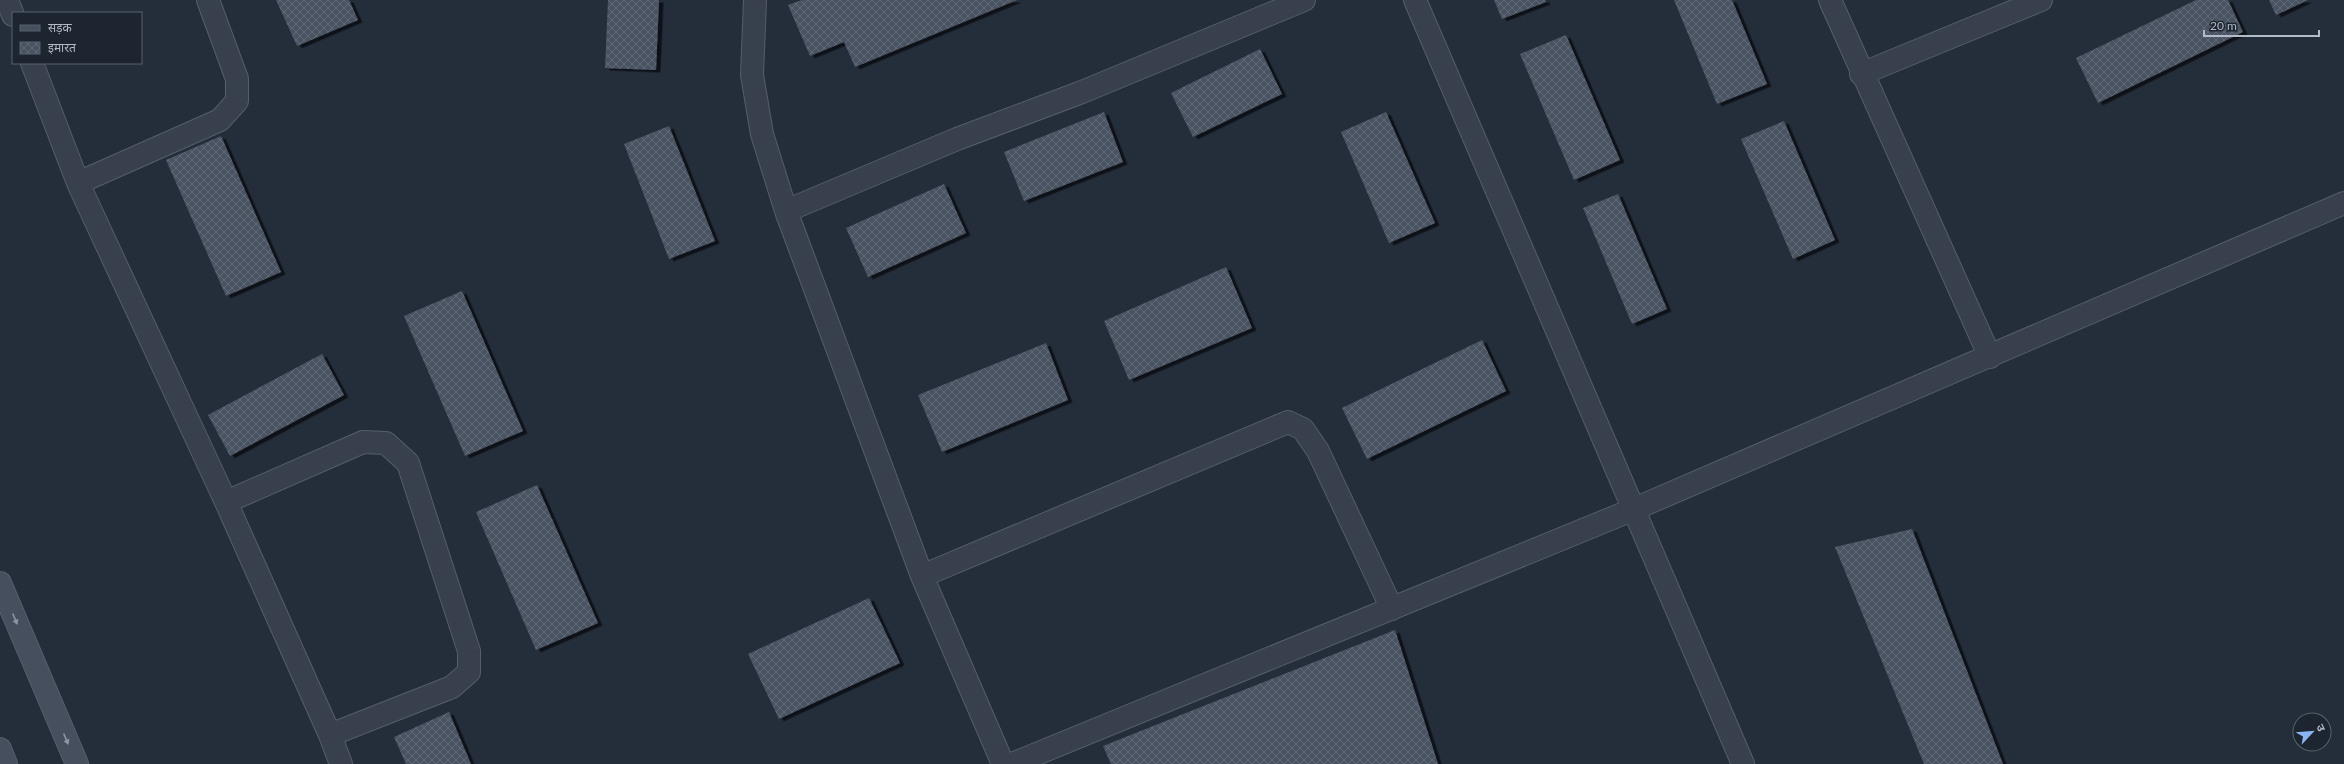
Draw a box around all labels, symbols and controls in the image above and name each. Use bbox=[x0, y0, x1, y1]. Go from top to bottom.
legend bbox=[12, 12, 142, 64]
scale bar bbox=[2204, 12, 2319, 38]
text: 20 m bbox=[2210, 18, 2237, 33]
text: सड़क bbox=[48, 20, 73, 35]
text: इमारत bbox=[48, 40, 77, 55]
one-way arrow bbox=[13, 614, 19, 626]
north arrow bbox=[2292, 712, 2332, 752]
text: उ bbox=[2314, 722, 2329, 734]
one-way arrow bbox=[64, 733, 70, 745]

